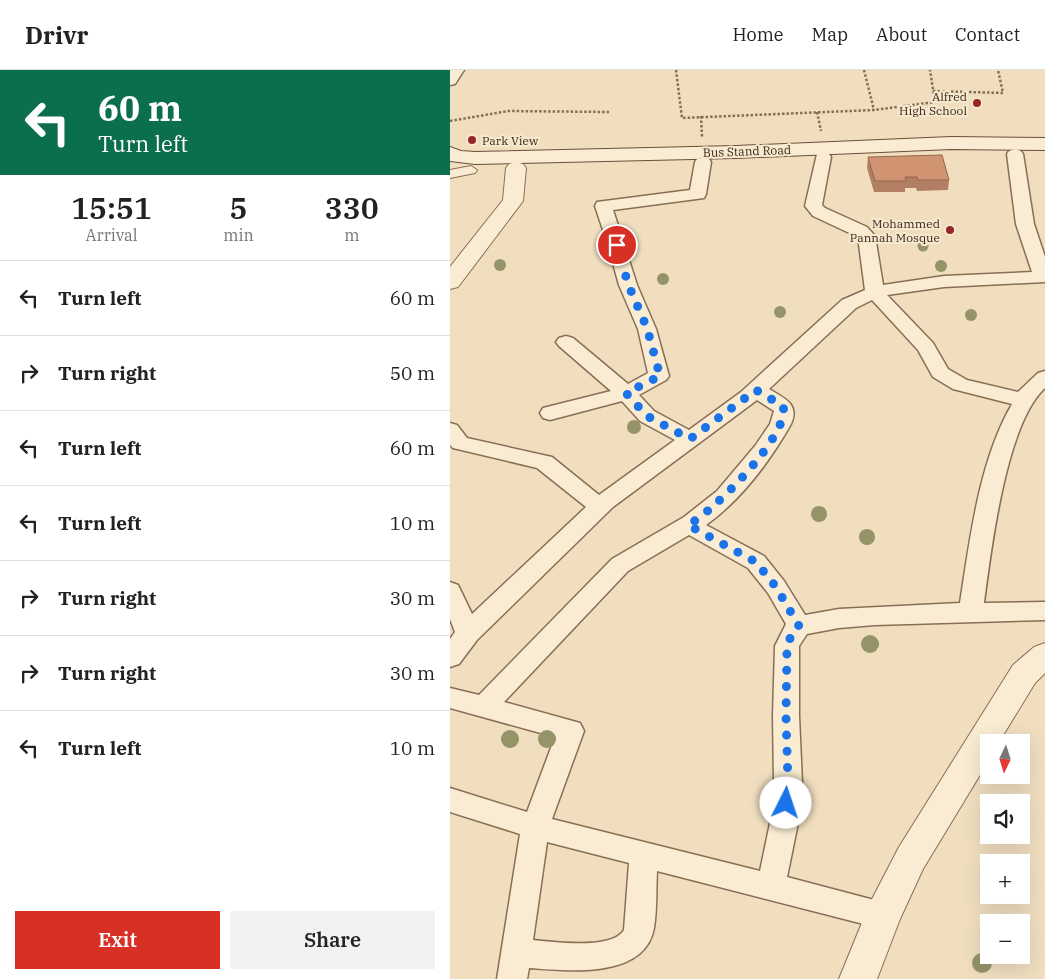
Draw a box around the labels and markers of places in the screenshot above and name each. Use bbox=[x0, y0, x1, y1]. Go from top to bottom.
place label: Alfred High School bbox=[899, 89, 967, 118]
marker: Alfred High School bbox=[971, 97, 983, 109]
place label: Park View bbox=[482, 133, 539, 148]
marker: Park View bbox=[466, 134, 478, 146]
place label: Mohammed Pannah Mosque bbox=[850, 216, 940, 245]
pin bbox=[596, 224, 638, 266]
marker: Mohammed Pannah Mosque bbox=[944, 224, 956, 236]

